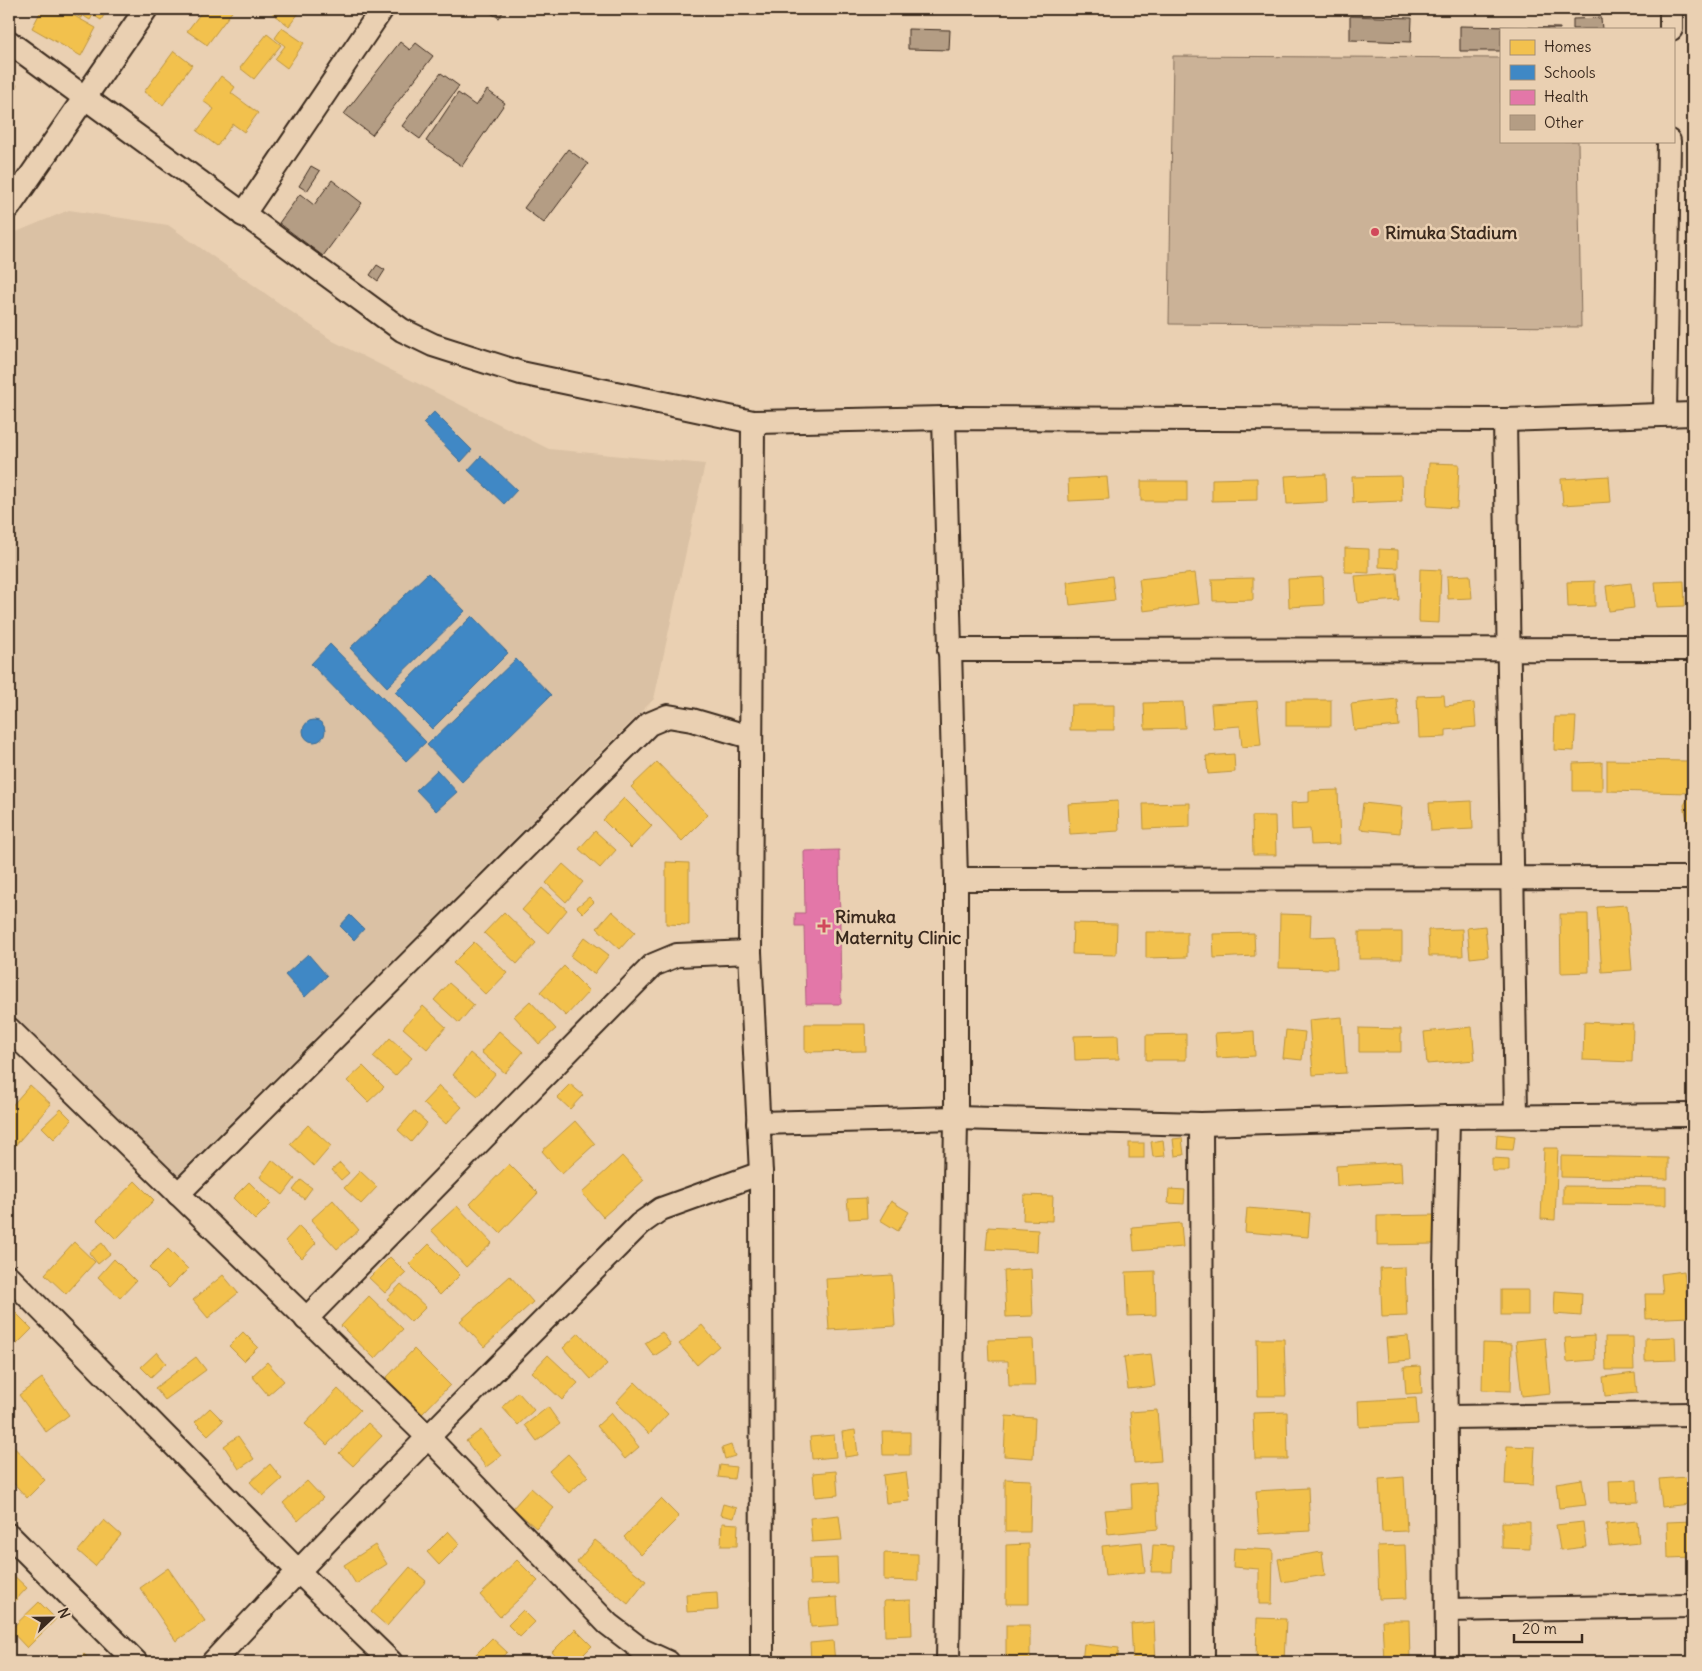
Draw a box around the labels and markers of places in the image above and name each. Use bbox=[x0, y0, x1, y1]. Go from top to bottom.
place label: Rimuka Stadium bbox=[1385, 221, 1517, 244]
marker: Rimuka Stadium bbox=[1369, 226, 1381, 238]
place label: Rimuka Maternity Clinic bbox=[835, 905, 961, 949]
marker: Rimuka Maternity Clinic bbox=[817, 919, 831, 933]

